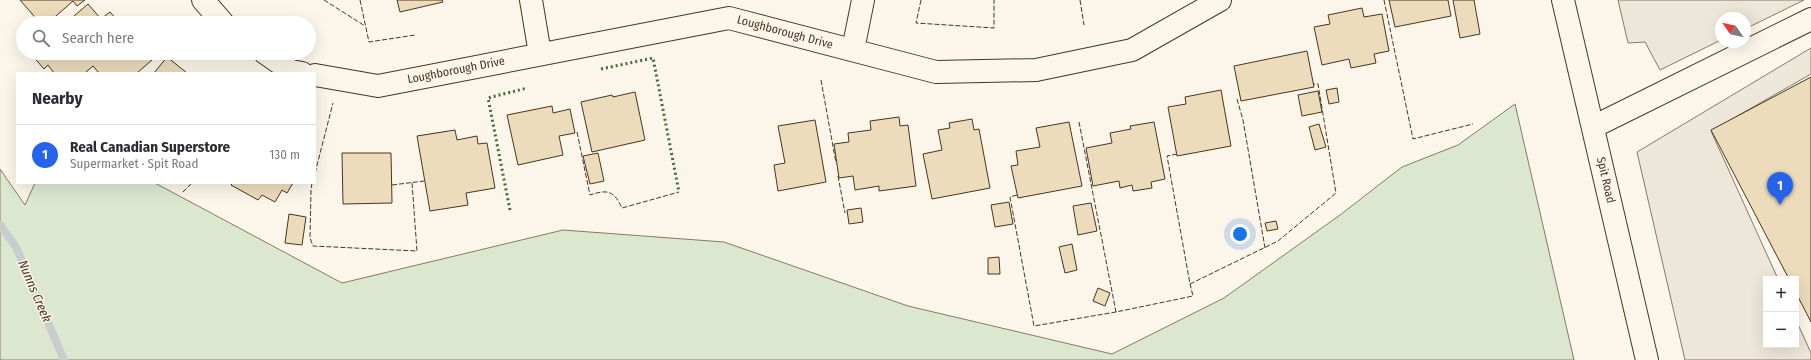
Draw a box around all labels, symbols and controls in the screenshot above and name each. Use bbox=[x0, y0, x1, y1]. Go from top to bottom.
street label: Loughborough Drive bbox=[735, 12, 835, 52]
north arrow bbox=[1715, 12, 1751, 48]
search box bbox=[16, 16, 316, 60]
icon: search bbox=[30, 27, 52, 49]
text: Search here bbox=[62, 29, 134, 47]
street label: Loughborough Drive bbox=[406, 54, 506, 86]
text: Nearby bbox=[32, 88, 83, 109]
text: Real Canadian Superstore bbox=[70, 138, 230, 156]
text: 1 bbox=[42, 147, 48, 162]
text: 130 m bbox=[269, 147, 300, 162]
text: Supermarket · Spit Road bbox=[70, 156, 198, 171]
street label: Spit Road bbox=[1594, 156, 1618, 204]
pin: 1 bbox=[1767, 172, 1793, 205]
your location bbox=[1230, 224, 1250, 244]
water label: Nunns Creek bbox=[15, 258, 55, 325]
map controls bbox=[1763, 276, 1799, 348]
button: + bbox=[1763, 276, 1799, 312]
button: − bbox=[1763, 312, 1799, 348]

